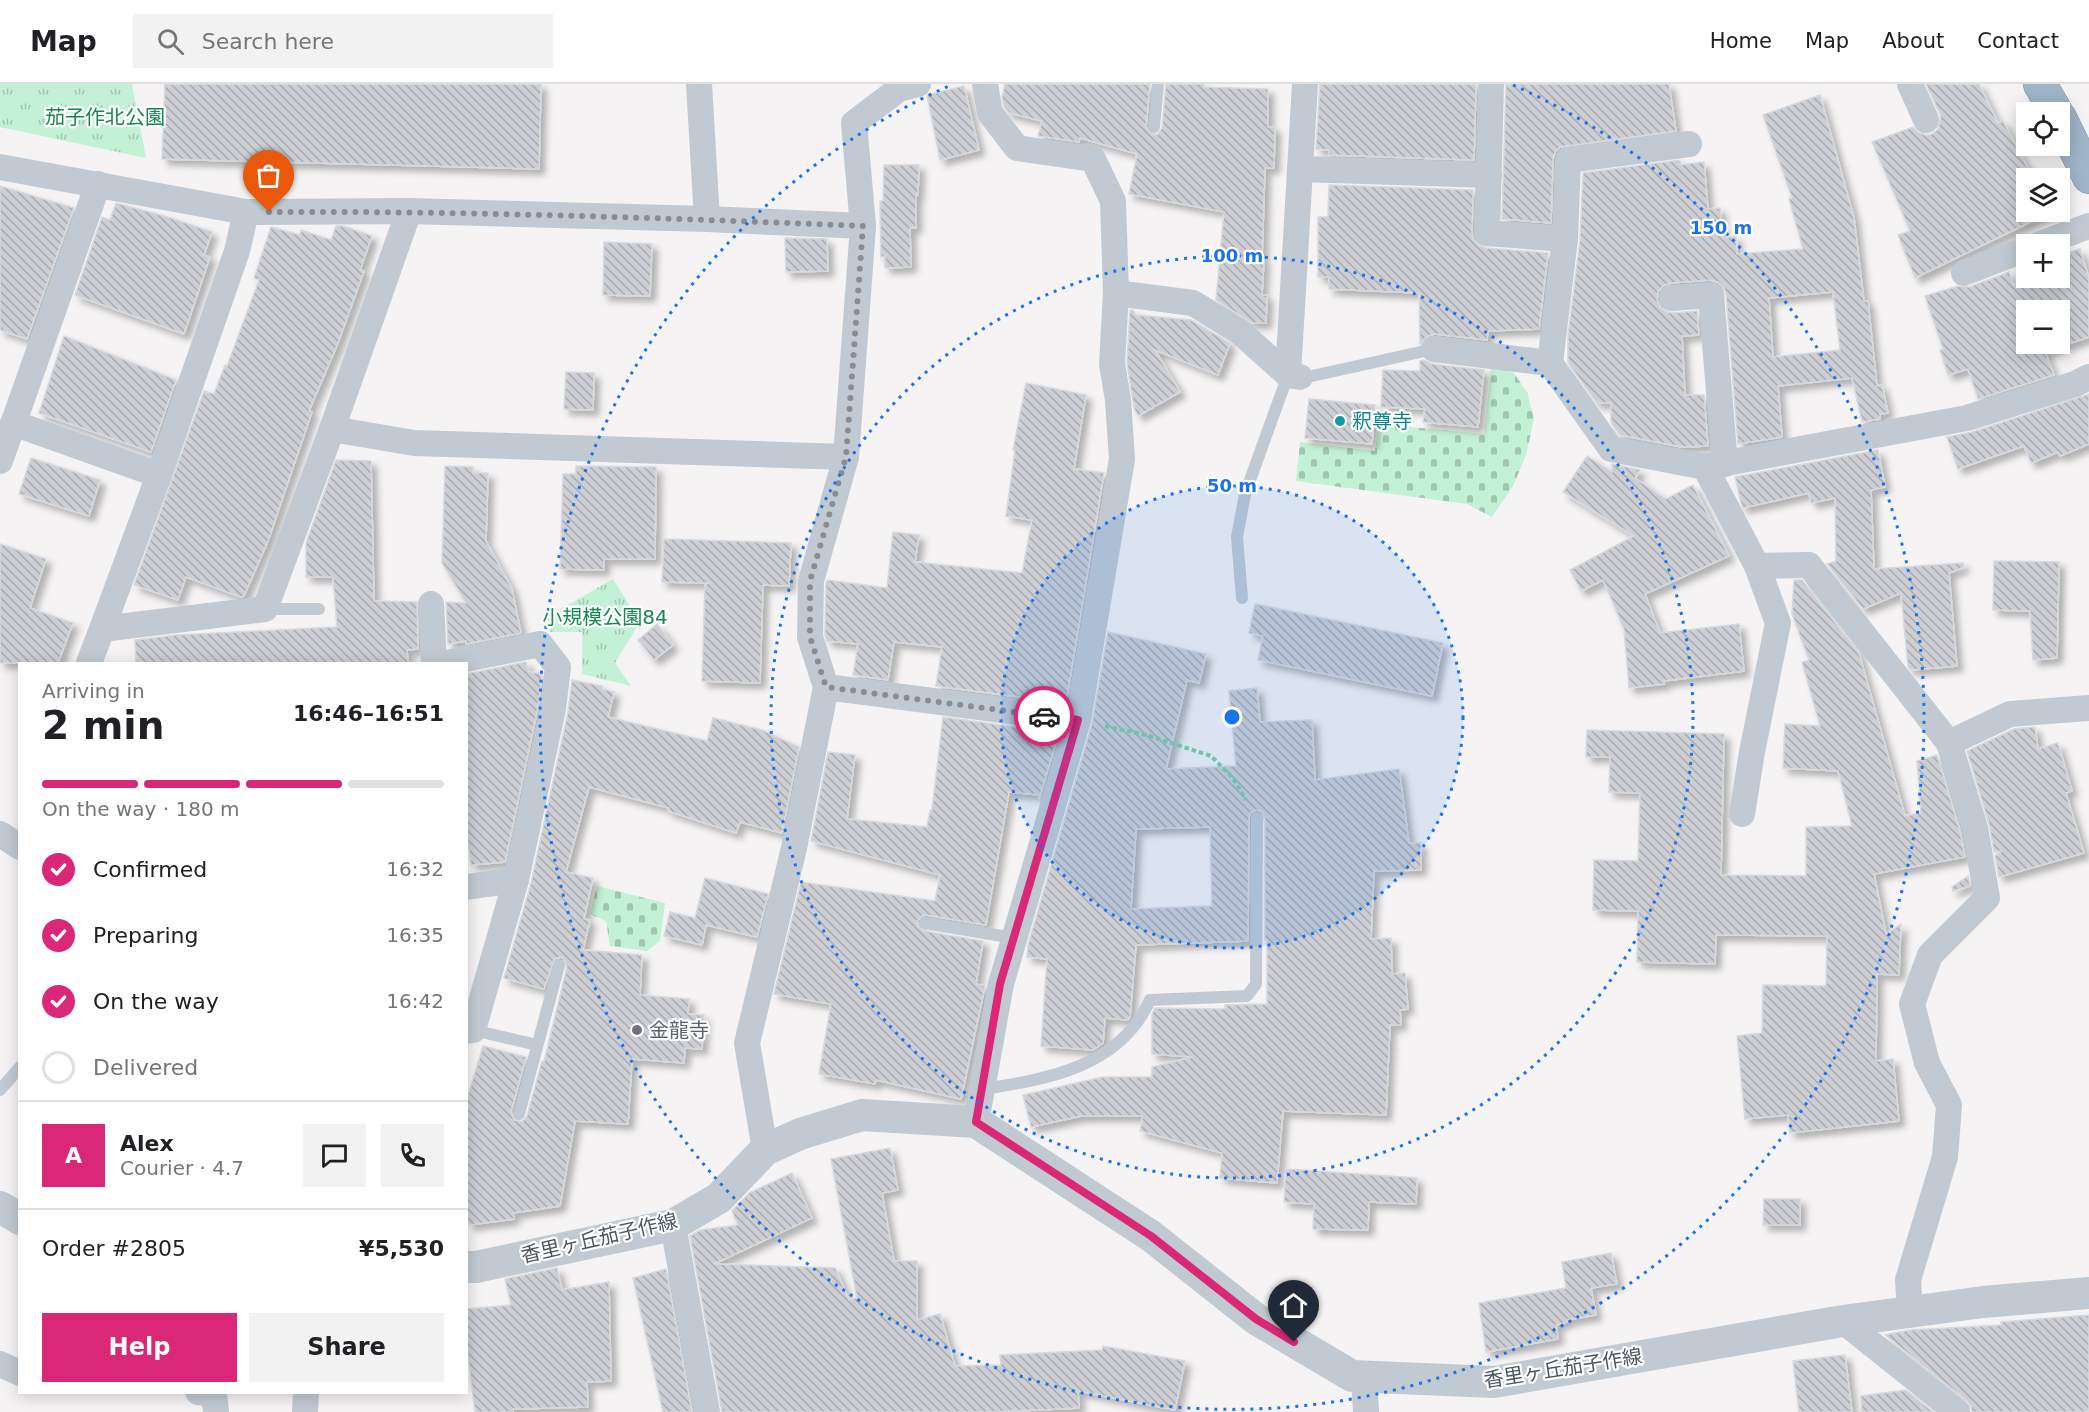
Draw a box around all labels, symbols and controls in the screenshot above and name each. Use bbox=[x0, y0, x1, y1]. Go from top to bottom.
search box bbox=[133, 14, 553, 68]
text: Map bbox=[30, 25, 97, 58]
icon: search bbox=[154, 25, 187, 58]
text: Search here bbox=[202, 29, 334, 54]
text: Home bbox=[1710, 29, 1772, 53]
text: Map bbox=[1805, 29, 1849, 53]
text: About bbox=[1882, 29, 1944, 53]
text: Contact bbox=[1977, 29, 2059, 53]
map controls bbox=[2016, 102, 2070, 354]
button: locate bbox=[2016, 102, 2070, 156]
park label: 茄子作北公園 bbox=[45, 105, 165, 129]
pin bbox=[243, 150, 294, 212]
icon: bag bbox=[252, 159, 285, 192]
button: layers bbox=[2016, 168, 2070, 222]
text: 150 m bbox=[1690, 217, 1752, 238]
button: + bbox=[2016, 234, 2070, 288]
text: 100 m bbox=[1201, 245, 1263, 266]
button: − bbox=[2016, 300, 2070, 354]
place label: 釈尊寺 bbox=[1352, 409, 1412, 433]
marker: 釈尊寺 bbox=[1333, 414, 1347, 428]
text: 50 m bbox=[1207, 475, 1257, 496]
park label: 小規模公園84 bbox=[542, 605, 668, 629]
text: Arriving in bbox=[42, 679, 145, 703]
courier bbox=[1014, 686, 1074, 746]
icon: car bbox=[1028, 700, 1061, 733]
text: 16:46–16:51 bbox=[293, 701, 444, 726]
text: 2 min bbox=[42, 703, 164, 748]
centre of rings bbox=[1222, 707, 1242, 727]
text: On the way · 180 m bbox=[42, 797, 240, 821]
icon: check bbox=[42, 853, 75, 886]
text: Confirmed bbox=[93, 857, 207, 882]
text: 16:32 bbox=[386, 857, 444, 881]
icon: check bbox=[42, 919, 75, 952]
text: Preparing bbox=[93, 923, 199, 948]
text: 16:35 bbox=[386, 923, 444, 947]
icon: check bbox=[42, 985, 75, 1018]
text: On the way bbox=[93, 989, 219, 1014]
text: 16:42 bbox=[386, 989, 444, 1013]
place label: 金龍寺 bbox=[649, 1018, 709, 1042]
marker: 金龍寺 bbox=[630, 1023, 644, 1037]
text: Delivered bbox=[93, 1055, 198, 1080]
button: chat bbox=[303, 1124, 366, 1187]
button: phone bbox=[381, 1124, 444, 1187]
text: Alex bbox=[120, 1131, 174, 1156]
text: A bbox=[65, 1143, 82, 1168]
text: Courier · 4.7 bbox=[120, 1156, 244, 1180]
street label: 香里ヶ丘茄子作線 bbox=[518, 1208, 680, 1268]
text: Order #2805 bbox=[42, 1236, 186, 1261]
text: ¥5,530 bbox=[359, 1236, 444, 1261]
pin bbox=[1268, 1280, 1319, 1342]
icon: home bbox=[1277, 1289, 1310, 1322]
button: Help bbox=[42, 1313, 237, 1382]
button: Share bbox=[249, 1313, 444, 1382]
street label: 香里ヶ丘茄子作線 bbox=[1482, 1344, 1644, 1392]

